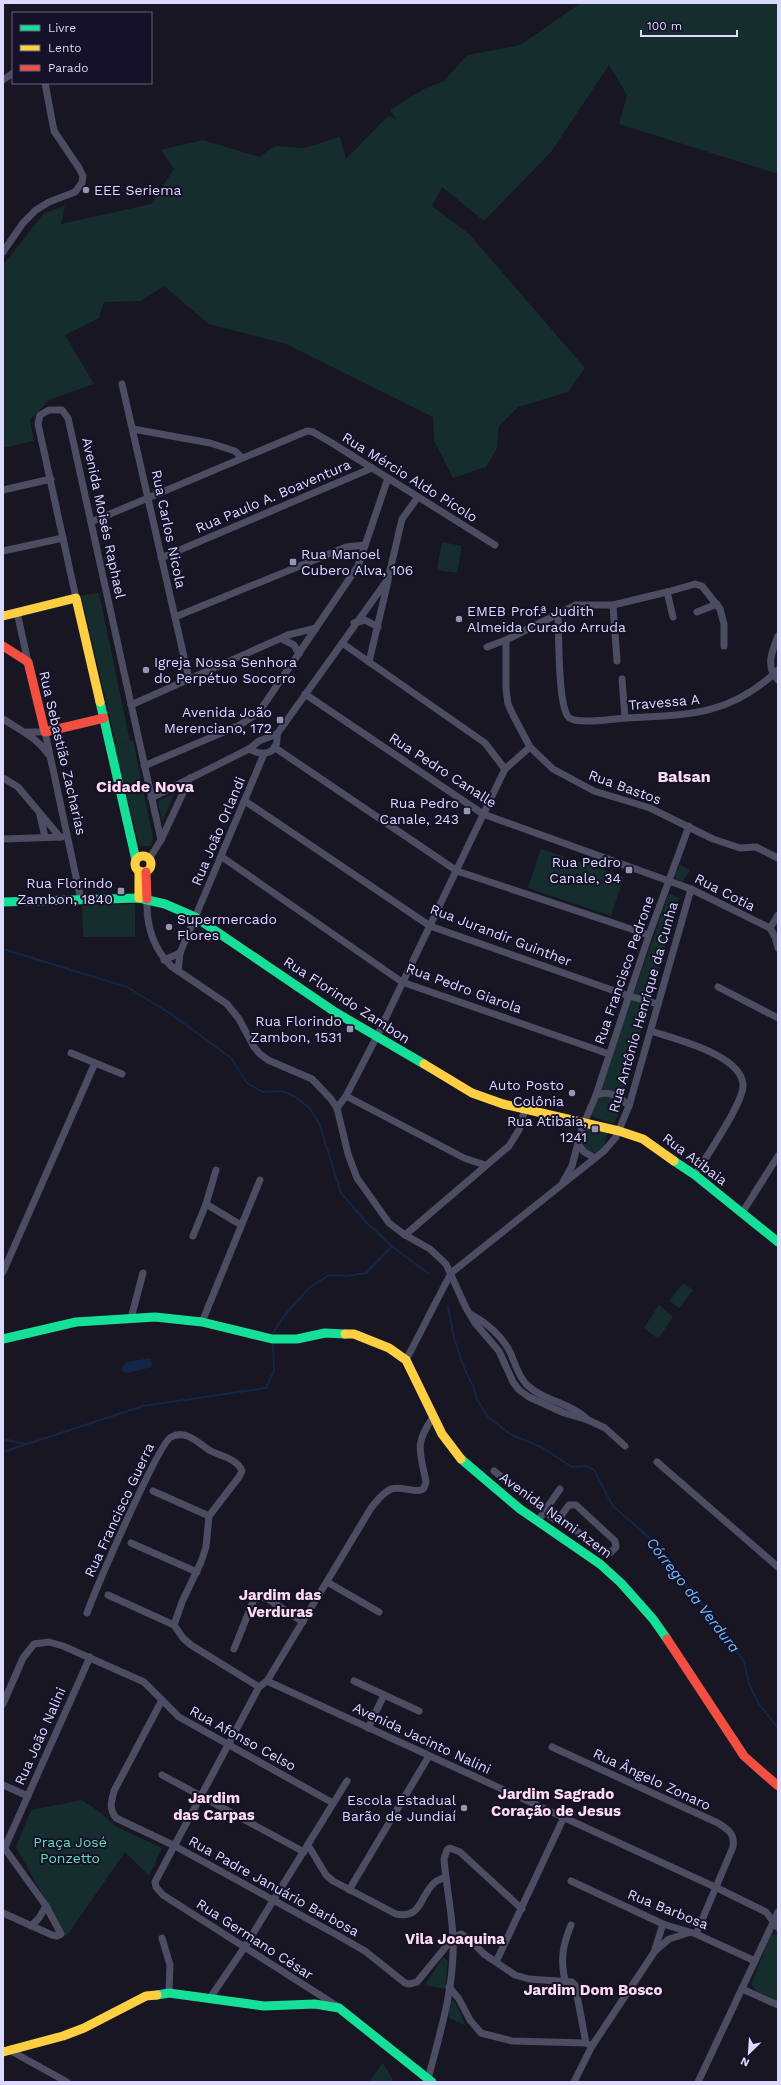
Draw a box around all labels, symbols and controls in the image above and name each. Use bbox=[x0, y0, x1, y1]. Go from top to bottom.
legend bbox=[12, 12, 152, 84]
scale bar bbox=[641, 12, 737, 38]
text: 100 m bbox=[647, 19, 682, 33]
text: Livre bbox=[48, 21, 76, 35]
text: Lento bbox=[48, 41, 82, 55]
text: Parado bbox=[48, 61, 88, 75]
place label: EEE Seriema bbox=[94, 182, 181, 198]
marker: EEE Seriema bbox=[81, 185, 91, 195]
street label: Rua Mércio Aldo Pícolo bbox=[339, 429, 481, 525]
street label: Avenida Moisés Raphael bbox=[79, 436, 129, 601]
street label: Rua Paulo A. Boaventura bbox=[193, 456, 353, 536]
street label: Rua Carlos Nicola bbox=[149, 468, 189, 590]
place label: Rua Manoel Cubero Alva, 106 bbox=[301, 546, 413, 578]
marker: Rua Manoel Cubero Alva, 106 bbox=[288, 557, 298, 567]
place label: EMEB Prof.ª Judith Almeida Curado Arruda bbox=[467, 603, 626, 635]
marker: EMEB Prof.ª Judith Almeida Curado Arruda bbox=[454, 614, 464, 624]
place label: Igreja Nossa Senhora do Perpétuo Socorro bbox=[154, 654, 297, 686]
marker: Igreja Nossa Senhora do Perpétuo Socorro bbox=[141, 665, 151, 675]
street label: Rua Sebastião Zacharias bbox=[36, 669, 90, 837]
street label: Travessa A bbox=[628, 691, 700, 713]
place label: Avenida João Merenciano, 172 bbox=[164, 704, 272, 736]
marker: Avenida João Merenciano, 172 bbox=[275, 715, 285, 725]
street label: Rua Pedro Canalle bbox=[386, 729, 500, 811]
street label: Rua Bastos bbox=[586, 766, 664, 808]
district label: Balsan bbox=[657, 767, 711, 786]
street label: Rua João Orlandi bbox=[188, 774, 248, 888]
district label: Cidade Nova bbox=[96, 777, 195, 796]
place label: Rua Pedro Canale, 243 bbox=[380, 795, 459, 827]
marker: Rua Pedro Canale, 243 bbox=[462, 806, 472, 816]
place label: Rua Pedro Canale, 34 bbox=[549, 854, 621, 886]
marker: Rua Pedro Canale, 34 bbox=[624, 865, 634, 875]
street label: Rua Cotia bbox=[692, 870, 758, 914]
place label: Rua Florindo Zambon, 1840 bbox=[18, 875, 113, 907]
marker: Rua Florindo Zambon, 1840 bbox=[116, 886, 126, 896]
street label: Rua Francisco Pedrone bbox=[591, 894, 657, 1046]
street label: Rua Antônio Henrique da Cunha bbox=[605, 900, 681, 1114]
street label: Rua Jurandir Guinther bbox=[428, 901, 574, 970]
place label: Supermercado Flores bbox=[177, 911, 277, 943]
marker: Supermercado Flores bbox=[164, 922, 174, 932]
street label: Rua Florindo Zambon bbox=[281, 953, 413, 1047]
street label: Rua Pedro Giarola bbox=[404, 960, 524, 1016]
place label: Rua Florindo Zambon, 1531 bbox=[251, 1013, 342, 1045]
marker: Rua Florindo Zambon, 1531 bbox=[345, 1024, 355, 1034]
place label: Auto Posto Colônia bbox=[489, 1077, 564, 1109]
marker: Auto Posto Colônia bbox=[567, 1088, 577, 1098]
place label: Rua Atibaia, 1241 bbox=[507, 1113, 587, 1145]
marker: Rua Atibaia, 1241 bbox=[590, 1124, 600, 1134]
street label: Rua Atibaia bbox=[660, 1130, 730, 1188]
street label: Rua Francisco Guerra bbox=[81, 1440, 157, 1580]
street label: Avenida Nami Azem bbox=[497, 1469, 615, 1561]
water label: Córrego da Verdura bbox=[642, 1534, 744, 1656]
district label: Jardim das Verduras bbox=[239, 1586, 321, 1621]
street label: Rua João Nalini bbox=[11, 1684, 69, 1788]
street label: Avenida Jacinto Nalini bbox=[350, 1699, 494, 1777]
street label: Rua Afonso Celso bbox=[187, 1702, 299, 1774]
street label: Rua Ângelo Zonaro bbox=[591, 1745, 713, 1813]
district label: Jardim Sagrado Coração de Jesus bbox=[491, 1785, 621, 1820]
district label: Jardim das Carpas bbox=[173, 1789, 255, 1824]
place label: Escola Estadual Barão de Jundiaí bbox=[342, 1792, 457, 1824]
marker: Escola Estadual Barão de Jundiaí bbox=[459, 1803, 469, 1813]
street label: Rua Padre Januário Barbosa bbox=[186, 1832, 362, 1940]
park label: Praça José Ponzetto bbox=[33, 1834, 107, 1866]
street label: Rua Barbosa bbox=[625, 1886, 711, 1932]
street label: Rua Germano César bbox=[194, 1895, 317, 1983]
district label: Vila Joaquina bbox=[405, 1930, 505, 1948]
district label: Jardim Dom Bosco bbox=[523, 1981, 663, 1999]
north arrow bbox=[729, 2033, 769, 2073]
text: N bbox=[739, 2054, 751, 2069]

